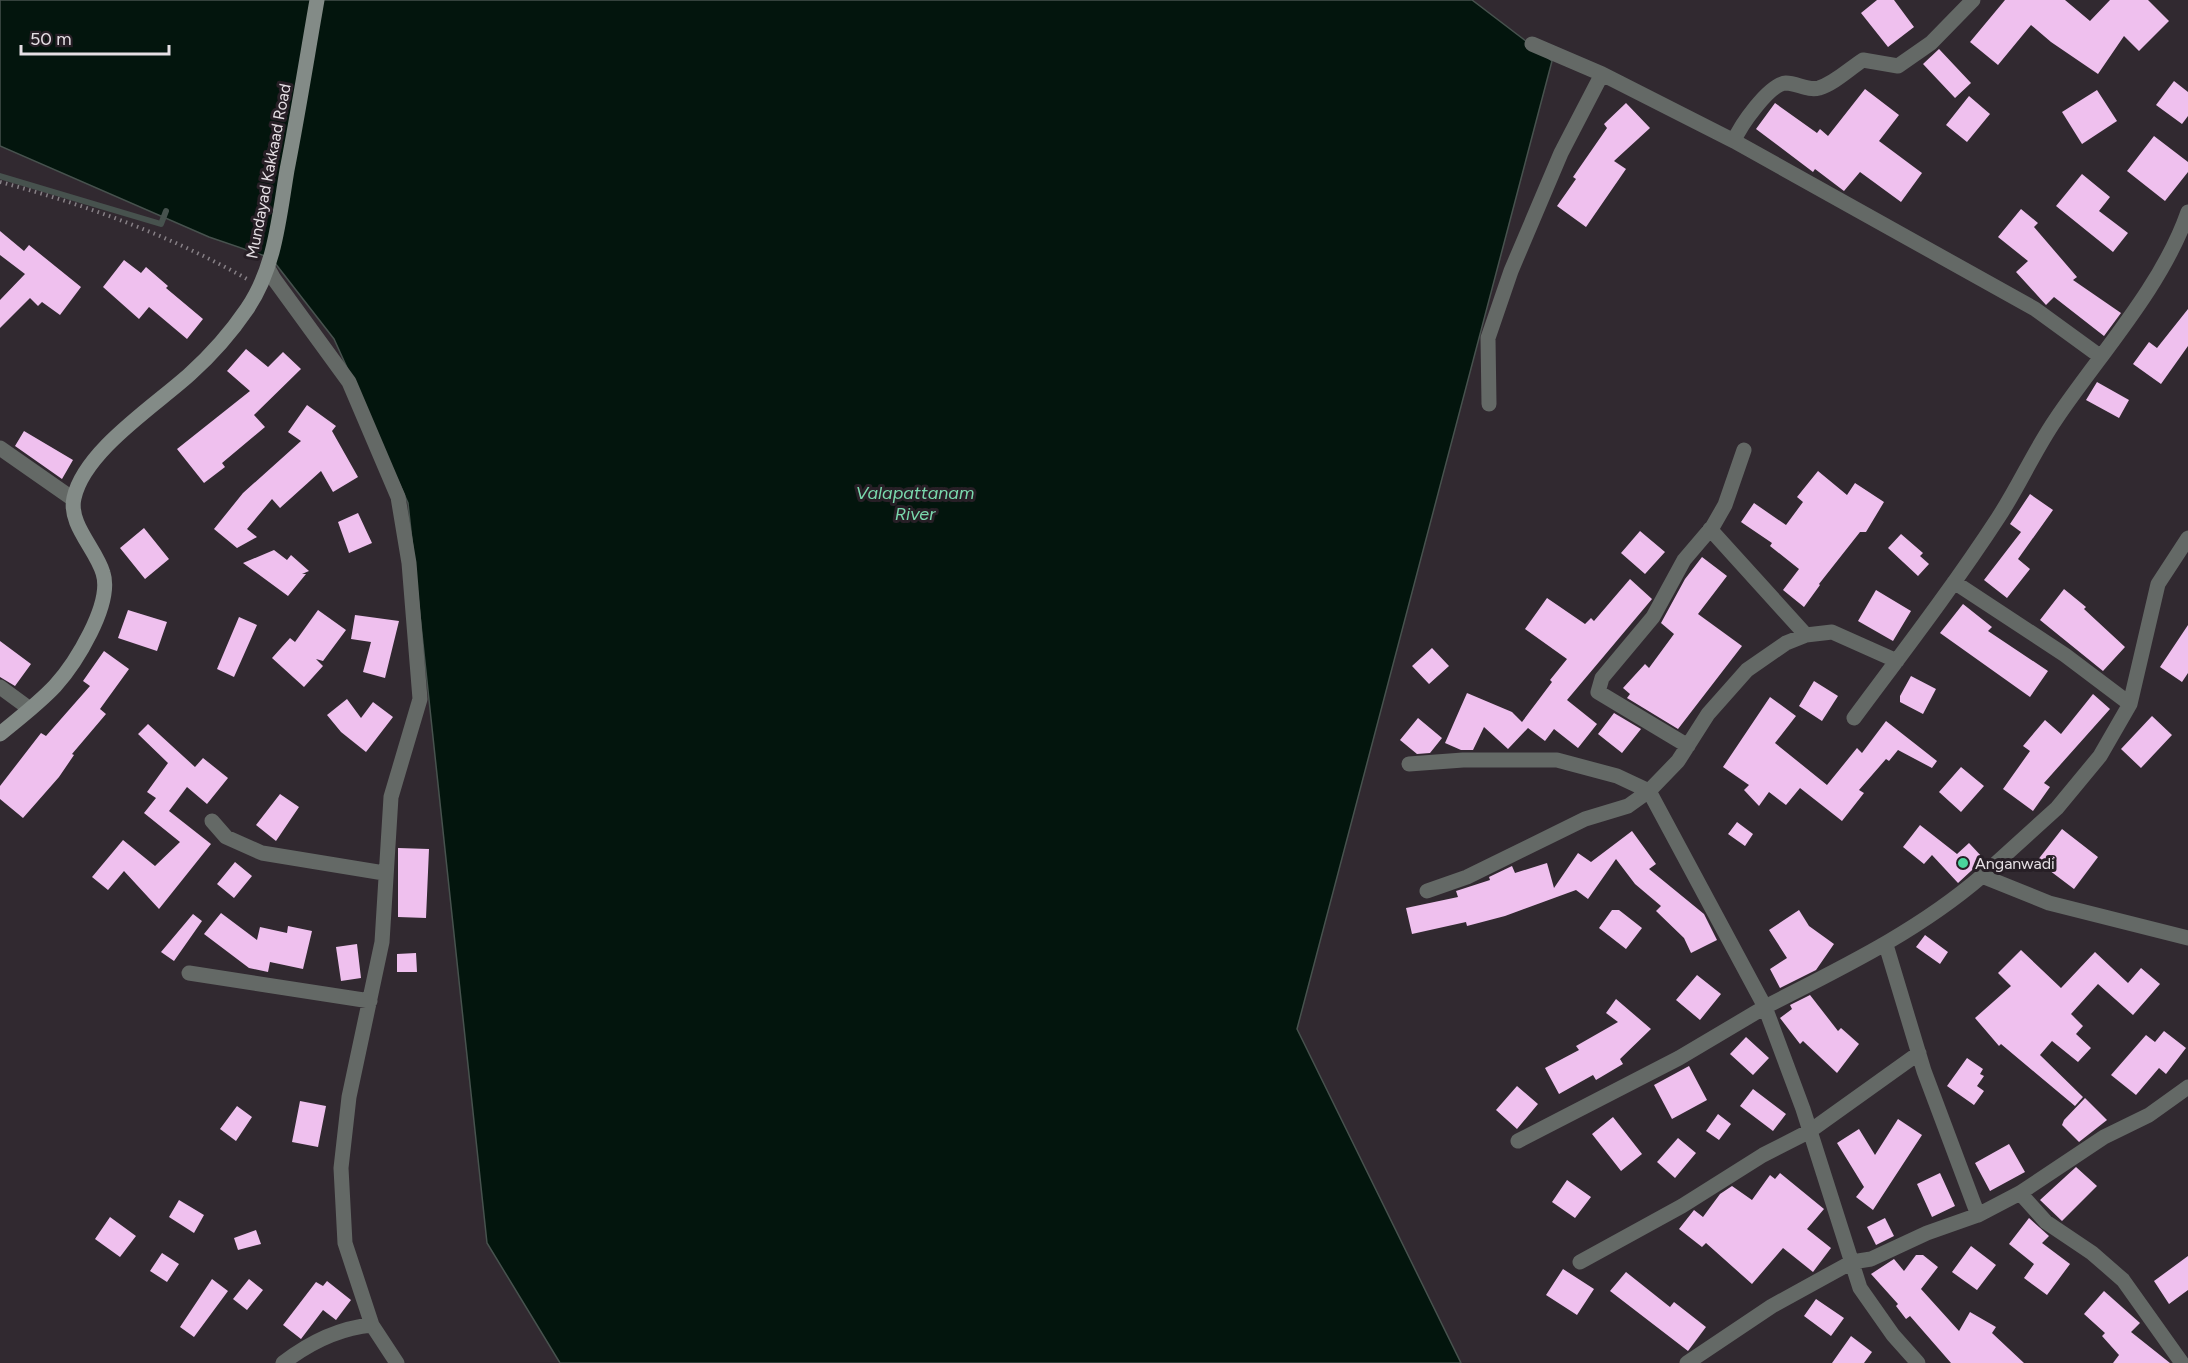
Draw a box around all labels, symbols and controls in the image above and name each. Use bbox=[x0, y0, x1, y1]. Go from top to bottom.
scale bar bbox=[21, 18, 170, 56]
text: 50 m bbox=[30, 28, 72, 50]
street label: Mundayad Kakkaad Road bbox=[242, 82, 295, 260]
water label: Valapattanam River bbox=[856, 482, 974, 525]
place label: Anganwadi bbox=[1975, 854, 2055, 873]
marker: Anganwadi bbox=[1956, 856, 1970, 870]

